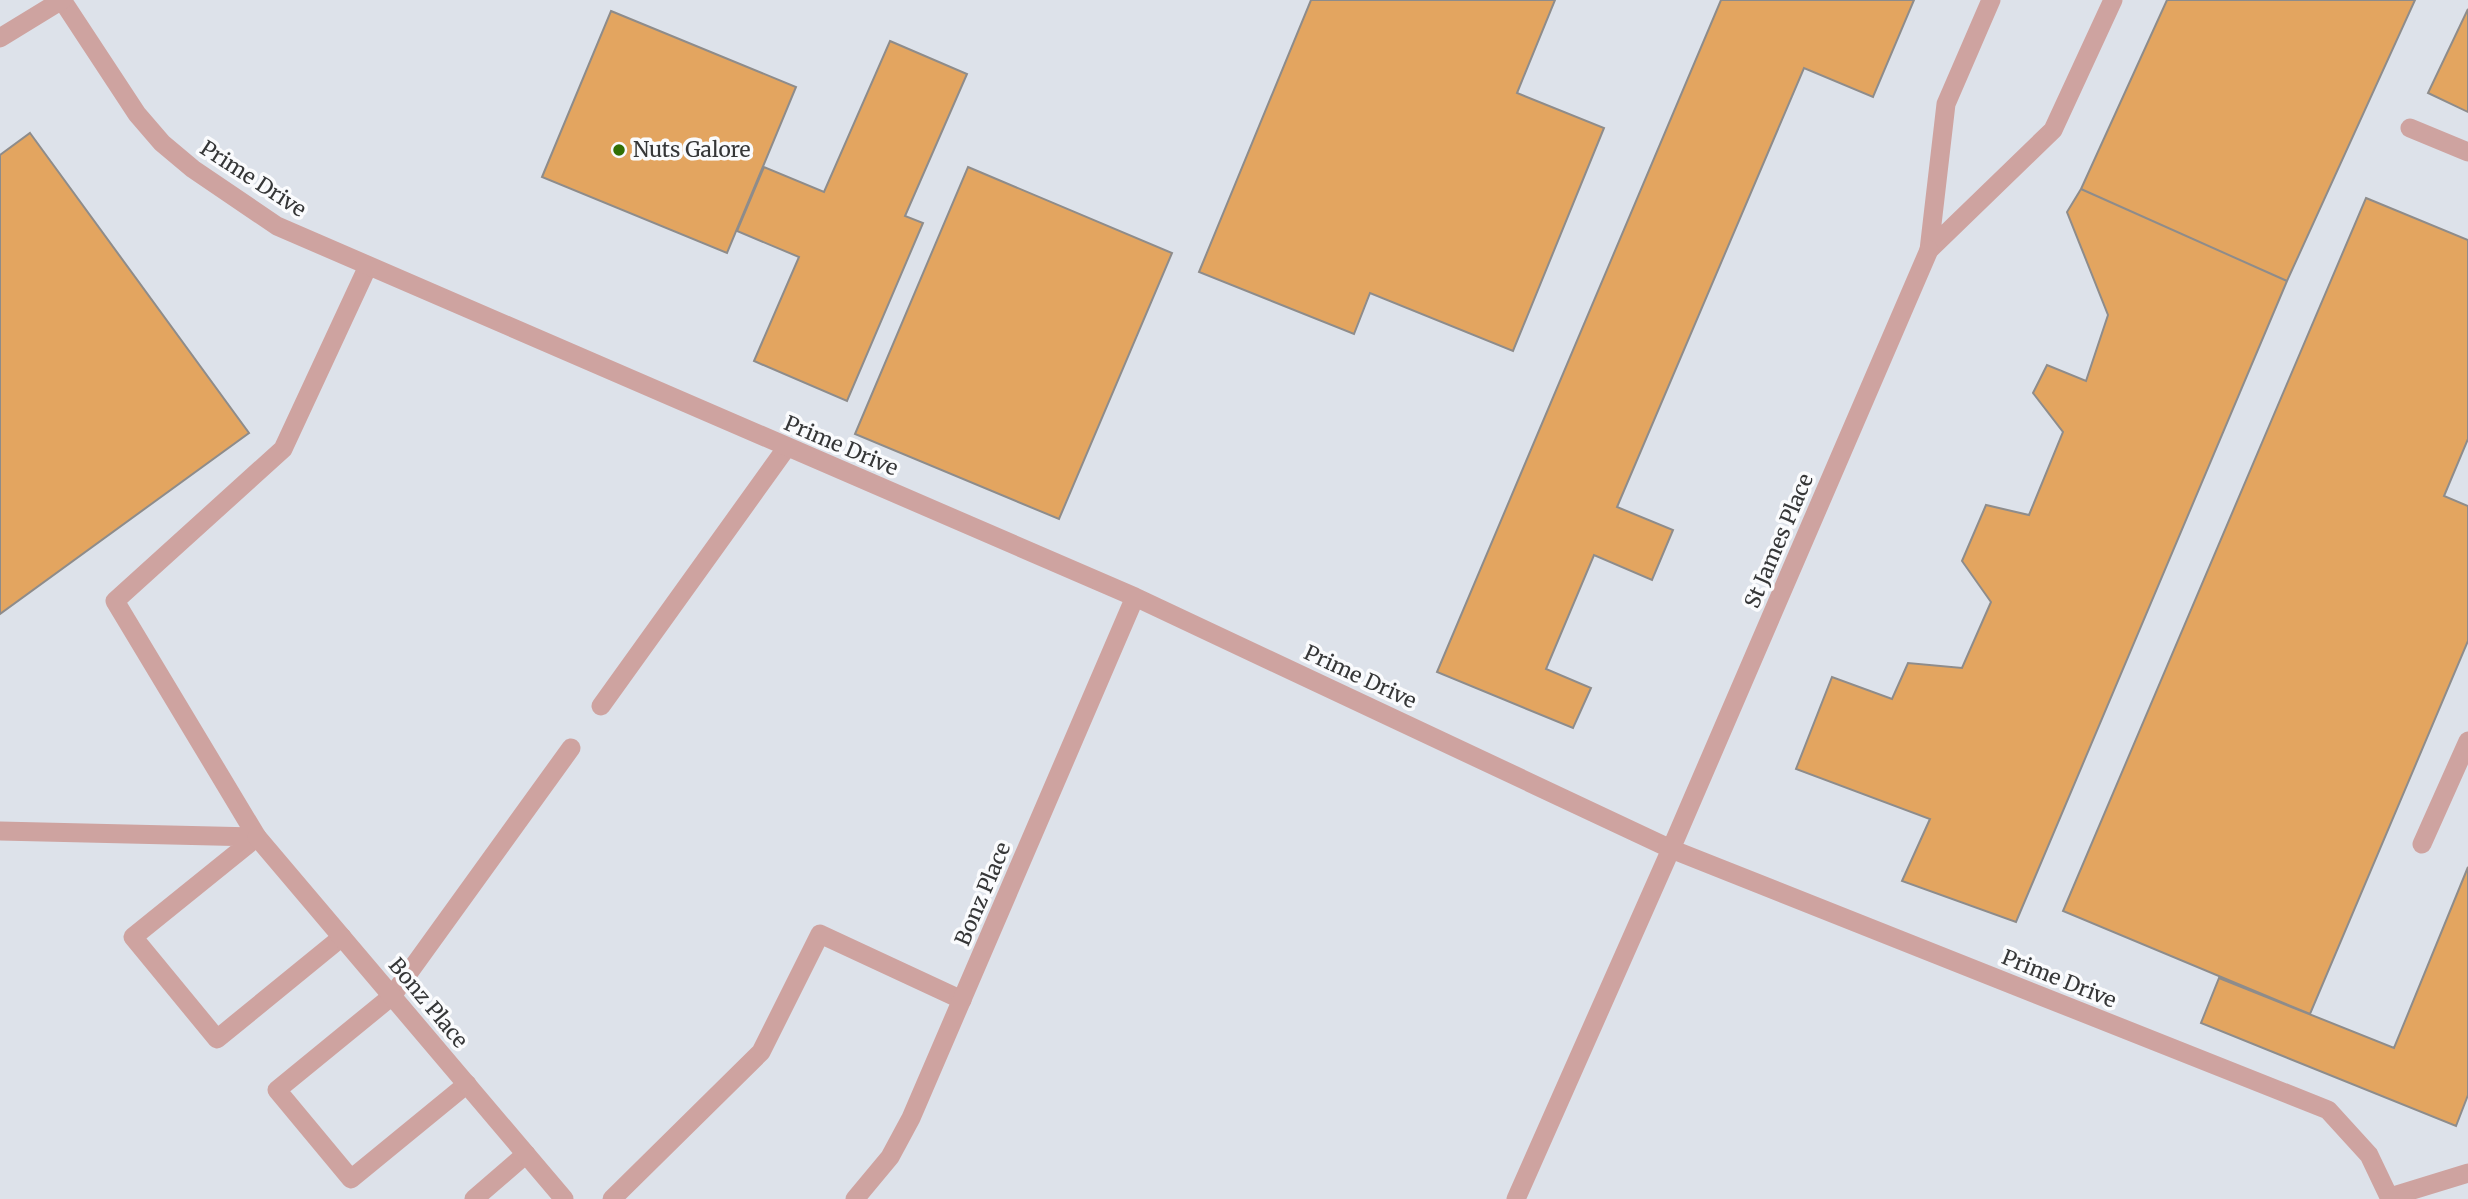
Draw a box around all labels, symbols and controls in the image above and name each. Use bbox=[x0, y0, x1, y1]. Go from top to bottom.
street label: Prime Drive bbox=[195, 134, 311, 223]
place label: Nuts Galore bbox=[633, 136, 751, 163]
marker: Nuts Galore bbox=[611, 142, 627, 158]
street label: Prime Drive bbox=[780, 409, 902, 482]
street label: St James Place bbox=[1738, 469, 1819, 612]
street label: Prime Drive bbox=[1300, 639, 1421, 714]
street label: Bonz Place bbox=[949, 838, 1016, 950]
street label: Prime Drive bbox=[1998, 943, 2120, 1014]
street label: Bonz Place bbox=[383, 952, 474, 1053]

